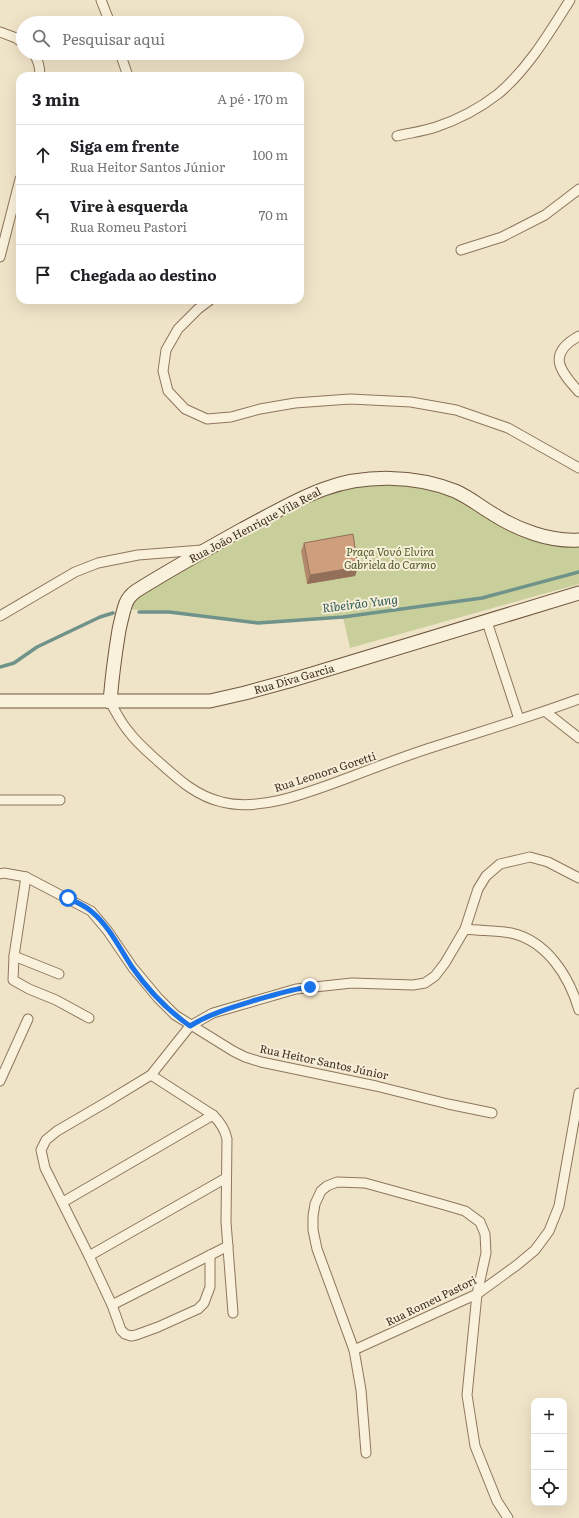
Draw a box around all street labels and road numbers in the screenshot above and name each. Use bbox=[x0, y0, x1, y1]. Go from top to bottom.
street label: Rua João Henrique Vila Real bbox=[186, 482, 324, 566]
street label: Rua Diva Garcia bbox=[252, 659, 336, 697]
street label: Rua Leonora Goretti bbox=[272, 747, 378, 795]
street label: Rua Heitor Santos Júnior bbox=[258, 1040, 391, 1083]
street label: Rua Romeu Pastori bbox=[383, 1271, 479, 1329]

